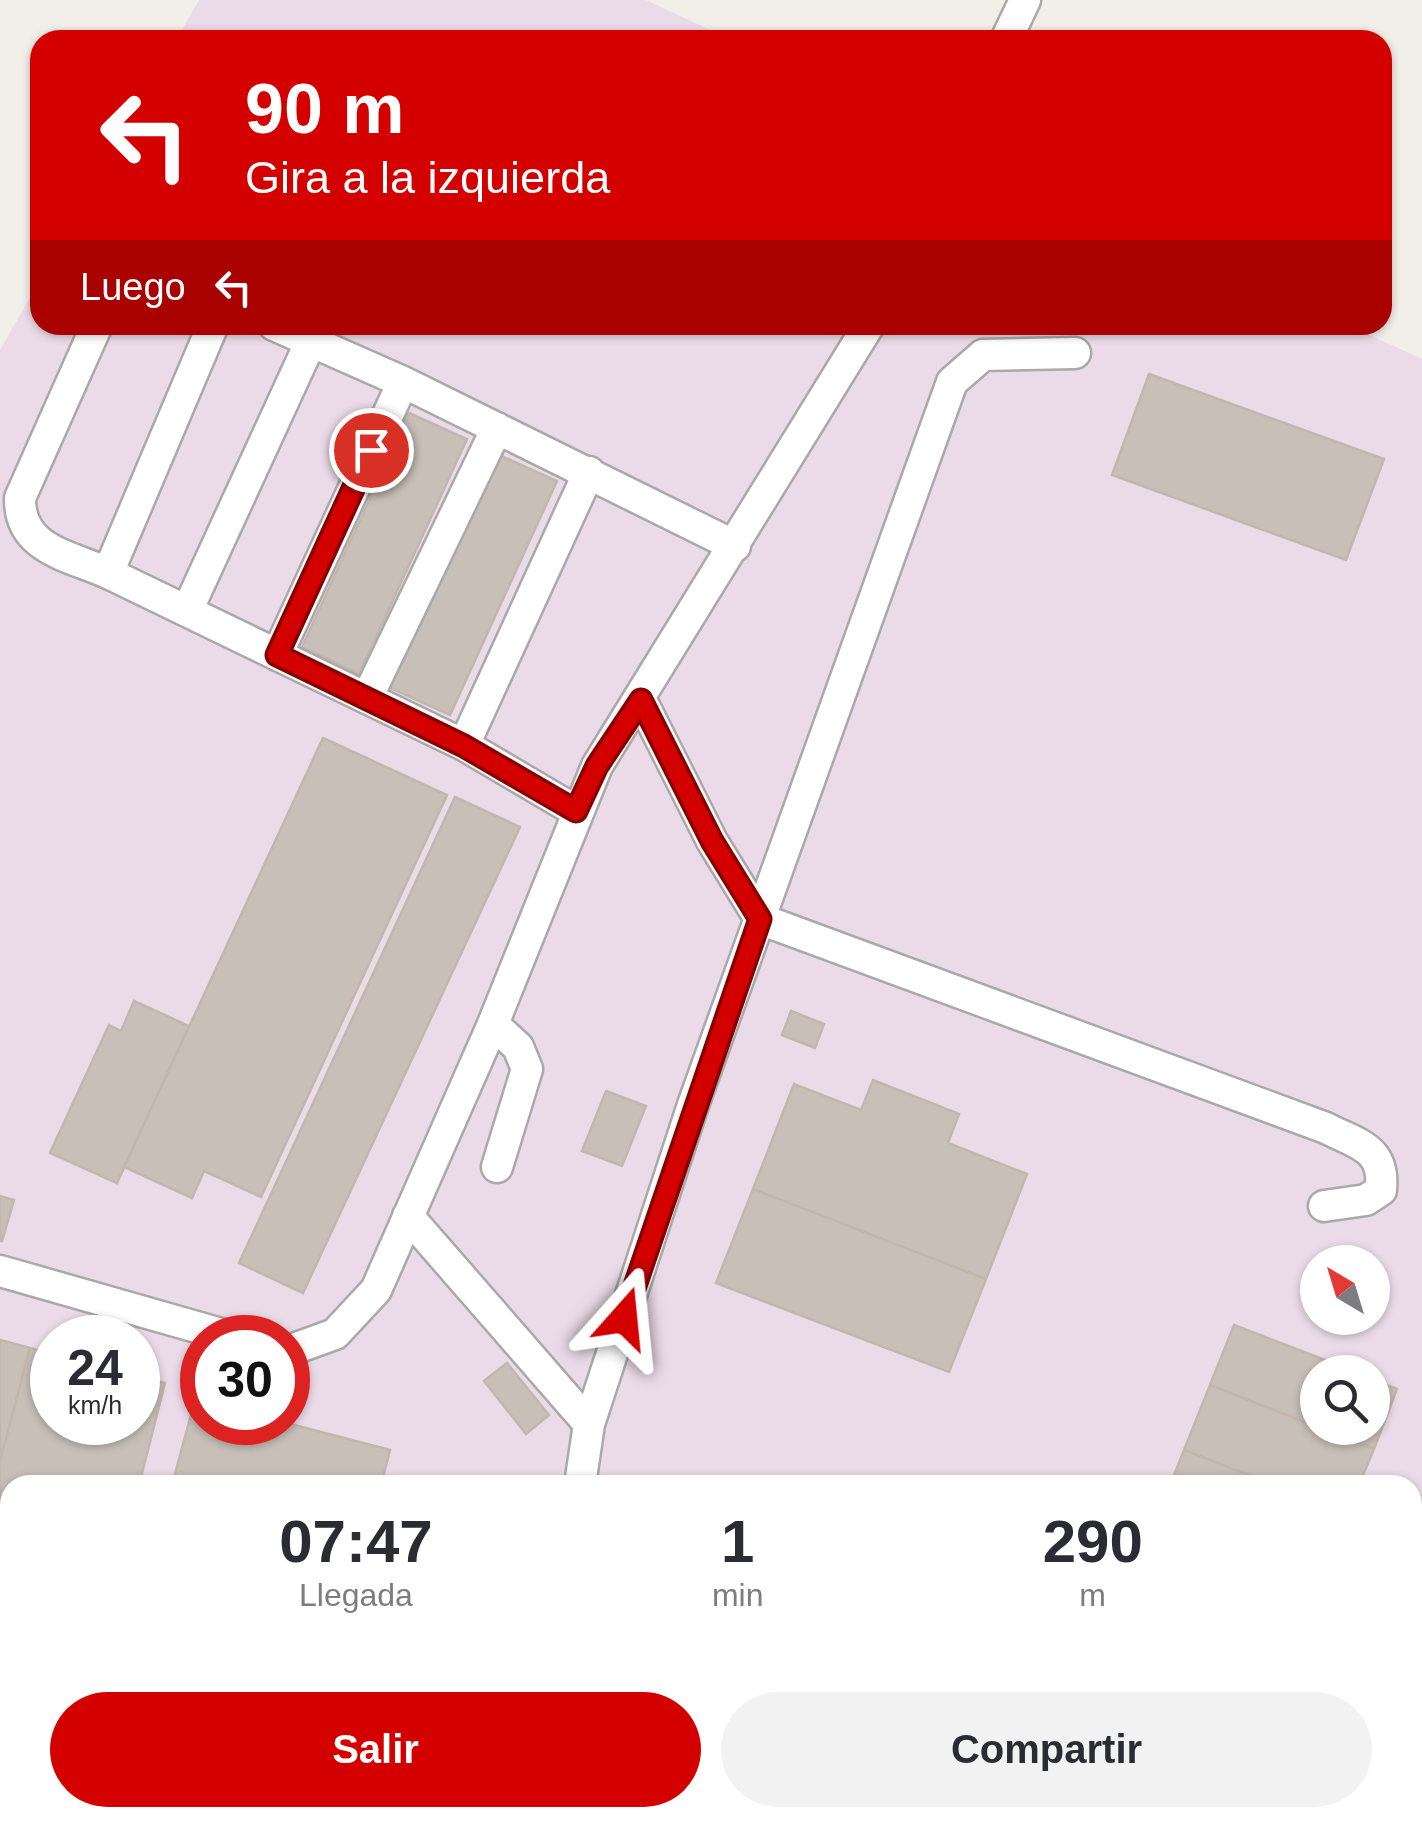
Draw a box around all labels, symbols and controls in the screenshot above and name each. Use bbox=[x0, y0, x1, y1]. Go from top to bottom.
icon: left bbox=[80, 70, 210, 200]
text: 90 m bbox=[245, 70, 405, 148]
text: Gira a la izquierda bbox=[245, 152, 610, 203]
icon: left bbox=[206, 260, 261, 315]
text: Luego bbox=[80, 266, 186, 308]
pin bbox=[329, 408, 414, 493]
icon: arrive bbox=[344, 423, 399, 478]
north arrow bbox=[1300, 1245, 1390, 1335]
map controls bbox=[1300, 1245, 1390, 1445]
position arrow bbox=[572, 1266, 676, 1370]
speed limit sign: 30 bbox=[180, 1315, 310, 1445]
text: 24 bbox=[67, 1340, 123, 1396]
button: search bbox=[1300, 1355, 1390, 1445]
text: km/h bbox=[68, 1391, 122, 1419]
text: 07:47 bbox=[279, 1508, 433, 1575]
text: 1 bbox=[721, 1508, 754, 1575]
text: 290 bbox=[1043, 1508, 1143, 1575]
text: Llegada bbox=[299, 1577, 413, 1613]
text: min bbox=[712, 1577, 763, 1613]
text: m bbox=[1079, 1577, 1106, 1613]
button: Salir bbox=[50, 1692, 701, 1807]
button: Compartir bbox=[721, 1692, 1372, 1807]

